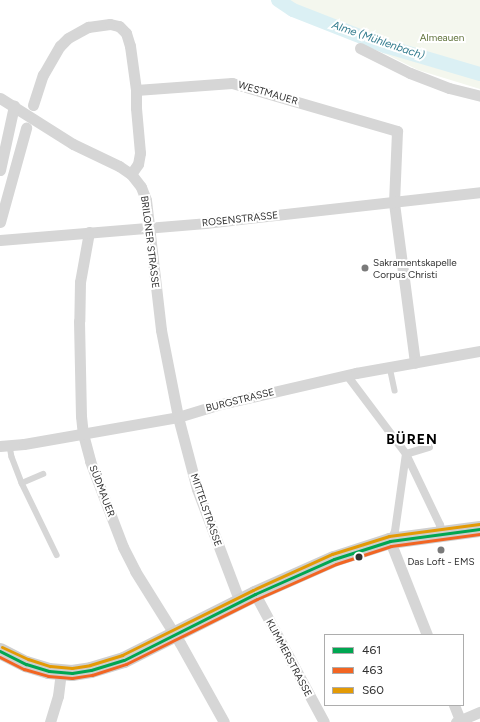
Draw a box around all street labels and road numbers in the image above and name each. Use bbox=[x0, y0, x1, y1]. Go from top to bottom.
street label: WESTMAUER bbox=[237, 79, 299, 107]
street label: BRILONER STRASSE bbox=[138, 195, 162, 289]
street label: ROSENSTRASSE bbox=[201, 209, 279, 229]
street label: BURGSTRASSE bbox=[205, 386, 275, 414]
street label: SÜDMAUER bbox=[87, 463, 117, 519]
street label: MITTELSTRASSE bbox=[188, 472, 224, 548]
street label: KLIMMERSTRASSE bbox=[264, 617, 314, 699]

